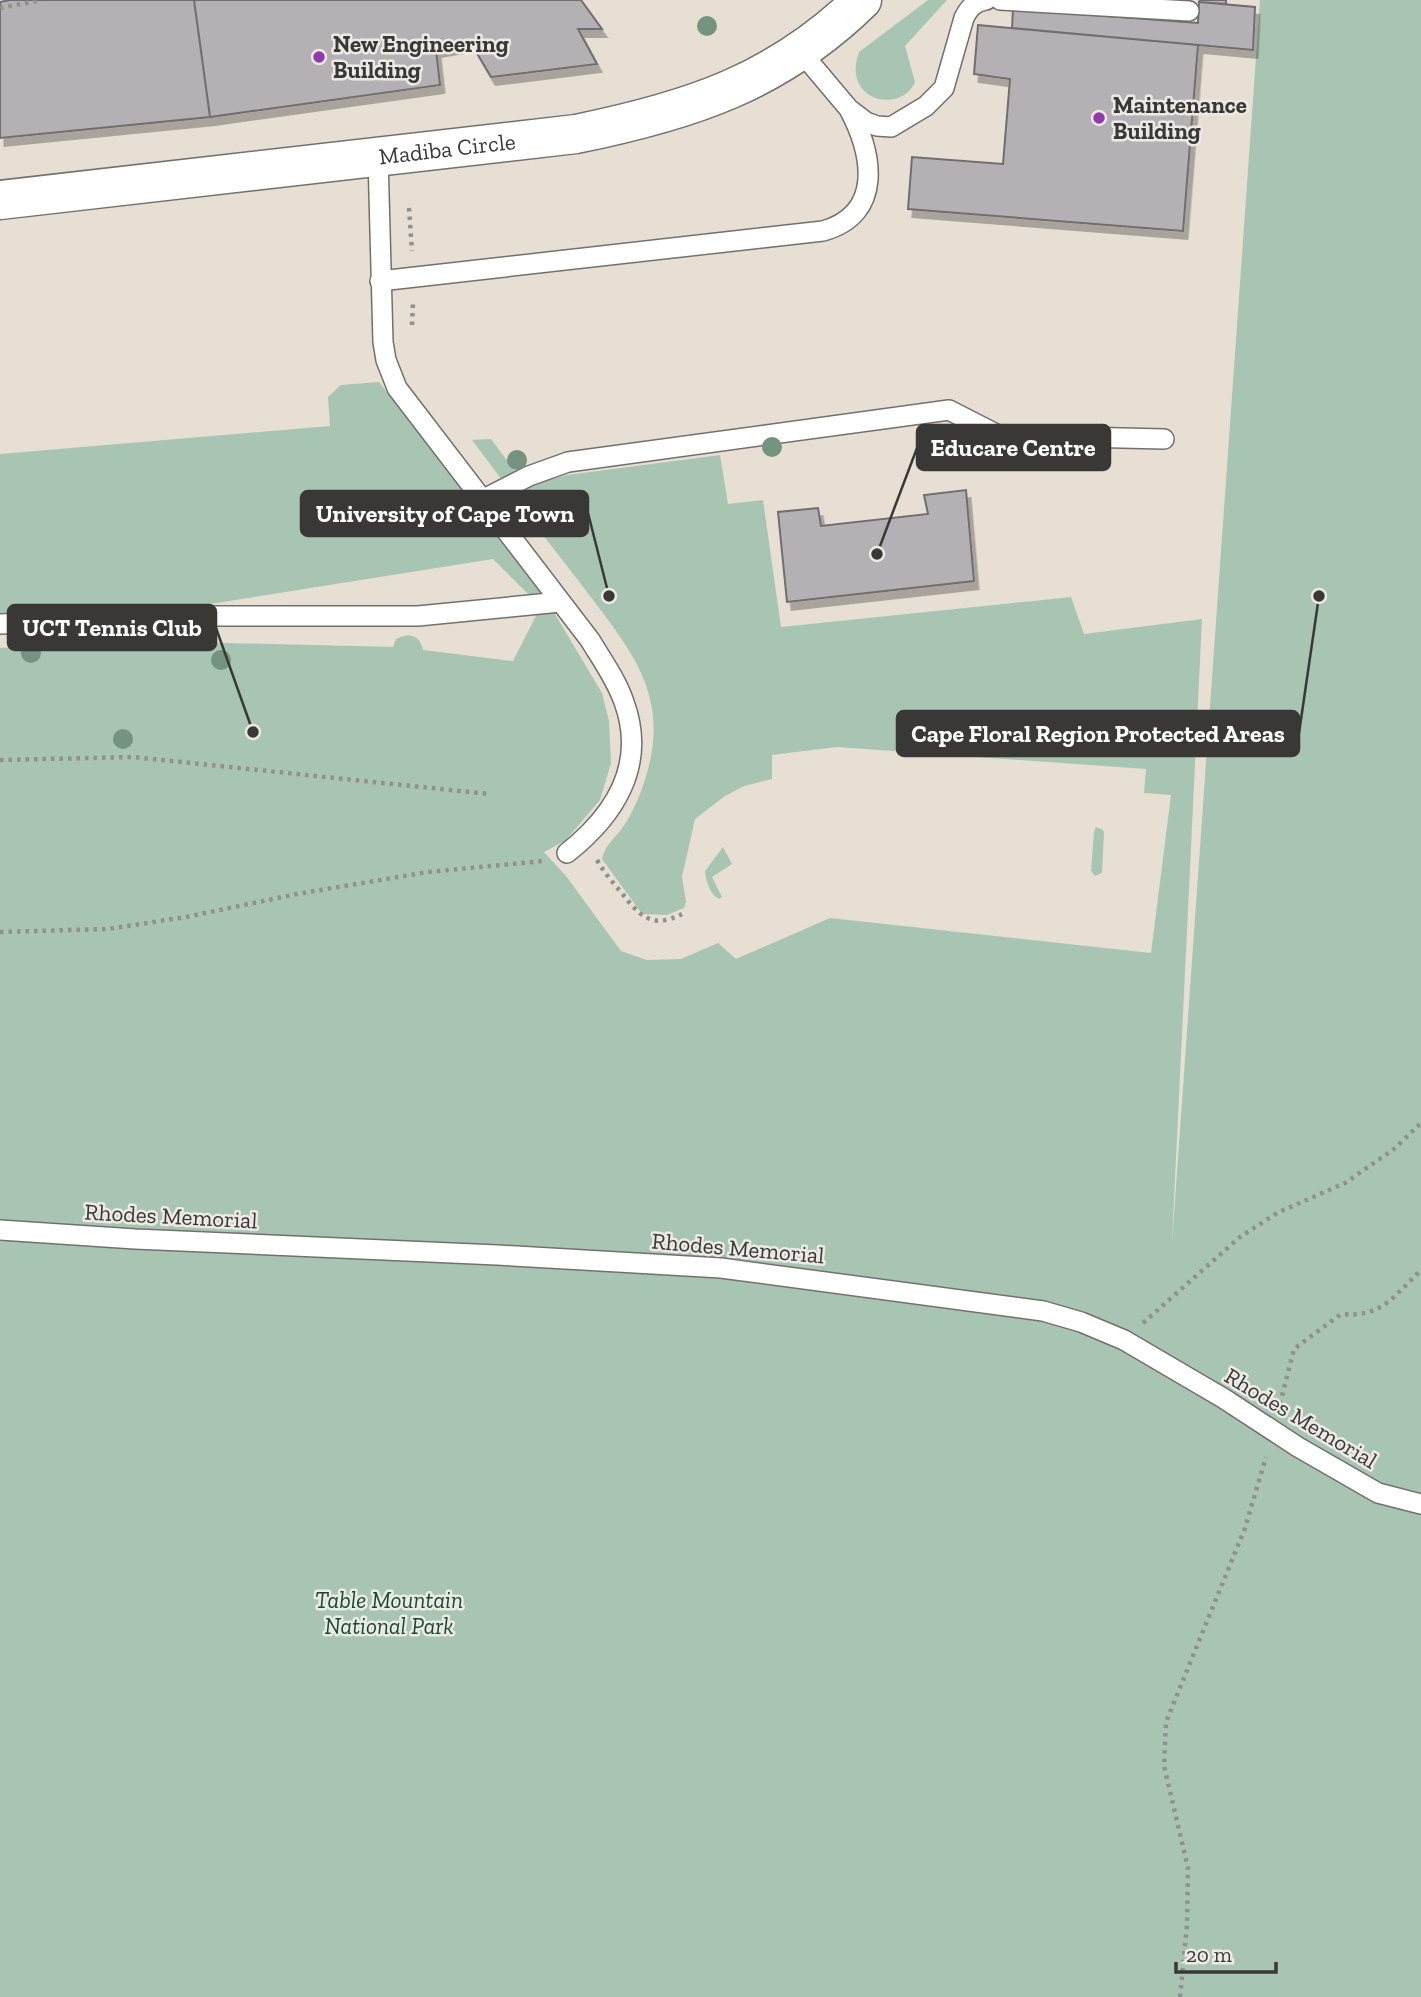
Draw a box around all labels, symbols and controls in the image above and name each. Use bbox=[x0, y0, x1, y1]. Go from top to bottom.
place label: New Engineering Building bbox=[333, 30, 509, 84]
marker: New Engineering Building bbox=[311, 49, 327, 65]
place label: Maintenance Building bbox=[1113, 91, 1247, 145]
marker: Maintenance Building bbox=[1091, 110, 1107, 126]
street label: Madiba Circle bbox=[377, 127, 517, 171]
callout: Educare Centre bbox=[917, 425, 1110, 470]
text: Educare Centre bbox=[930, 433, 1096, 462]
callout: University of Cape Town bbox=[301, 491, 588, 536]
text: University of Cape Town bbox=[316, 499, 574, 528]
callout: UCT Tennis Club bbox=[8, 605, 216, 650]
text: UCT Tennis Club bbox=[22, 613, 202, 642]
callout: Cape Floral Region Protected Areas bbox=[897, 711, 1299, 756]
text: Cape Floral Region Protected Areas bbox=[911, 719, 1285, 748]
street label: Rhodes Memorial bbox=[84, 1197, 258, 1235]
street label: Rhodes Memorial bbox=[651, 1227, 825, 1269]
street label: Rhodes Memorial bbox=[1220, 1361, 1382, 1475]
park label: Table Mountain National Park bbox=[315, 1586, 463, 1640]
scale bar bbox=[1176, 1930, 1276, 1974]
text: 20 m bbox=[1186, 1942, 1232, 1967]

